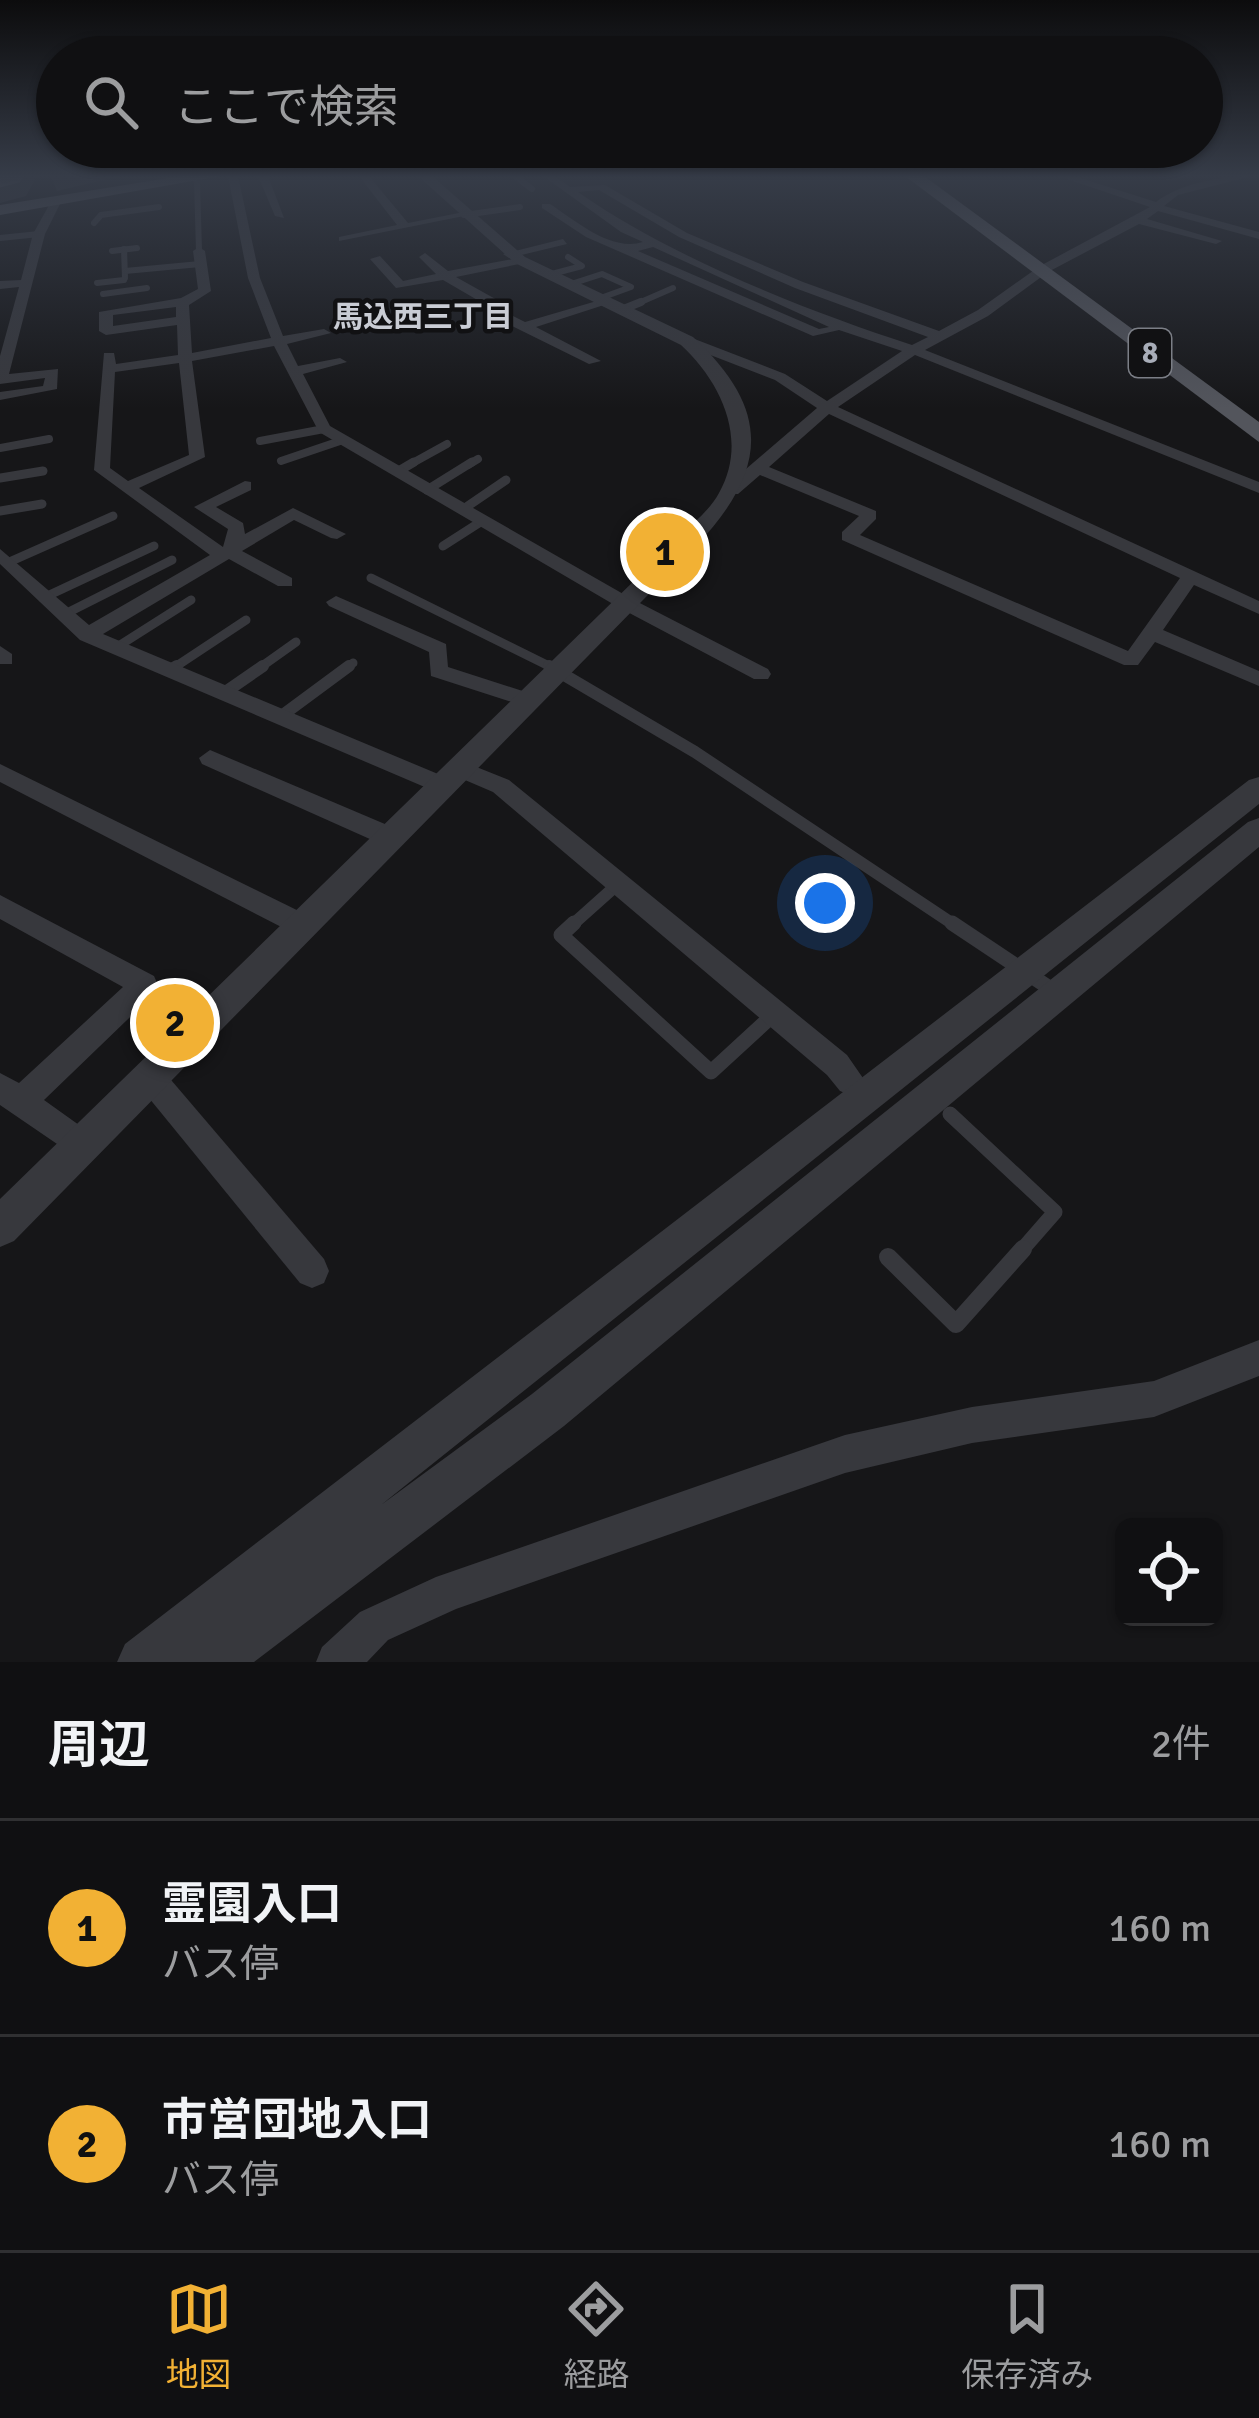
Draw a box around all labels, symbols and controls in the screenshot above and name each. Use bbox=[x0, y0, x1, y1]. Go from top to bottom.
search box bbox=[36, 36, 1223, 168]
icon: search bbox=[78, 69, 144, 135]
text: ここで検索 bbox=[174, 80, 399, 135]
district label: 馬込西三丁目 bbox=[333, 299, 513, 336]
road number: 8 bbox=[1129, 329, 1171, 377]
pin: 1 bbox=[626, 507, 704, 597]
your location bbox=[795, 873, 855, 933]
pin: 2 bbox=[136, 978, 214, 1068]
map controls bbox=[1115, 1518, 1223, 1626]
button: locate bbox=[1115, 1518, 1223, 1626]
text: 周辺 bbox=[48, 1714, 150, 1777]
text: 2件 bbox=[1151, 1720, 1211, 1768]
text: 霊園入口 bbox=[162, 1877, 342, 1932]
text: 1 bbox=[76, 1904, 98, 1952]
text: 160 m bbox=[1108, 1904, 1211, 1952]
text: バス停 bbox=[162, 1940, 279, 1988]
text: 市営団地入口 bbox=[162, 2093, 432, 2148]
text: 2 bbox=[76, 2120, 98, 2168]
text: 160 m bbox=[1108, 2120, 1211, 2168]
text: バス停 bbox=[162, 2156, 279, 2204]
tab: 地図 bbox=[166, 2276, 232, 2396]
tab: 経路 bbox=[563, 2276, 629, 2396]
tab: 保存済み bbox=[961, 2276, 1093, 2396]

